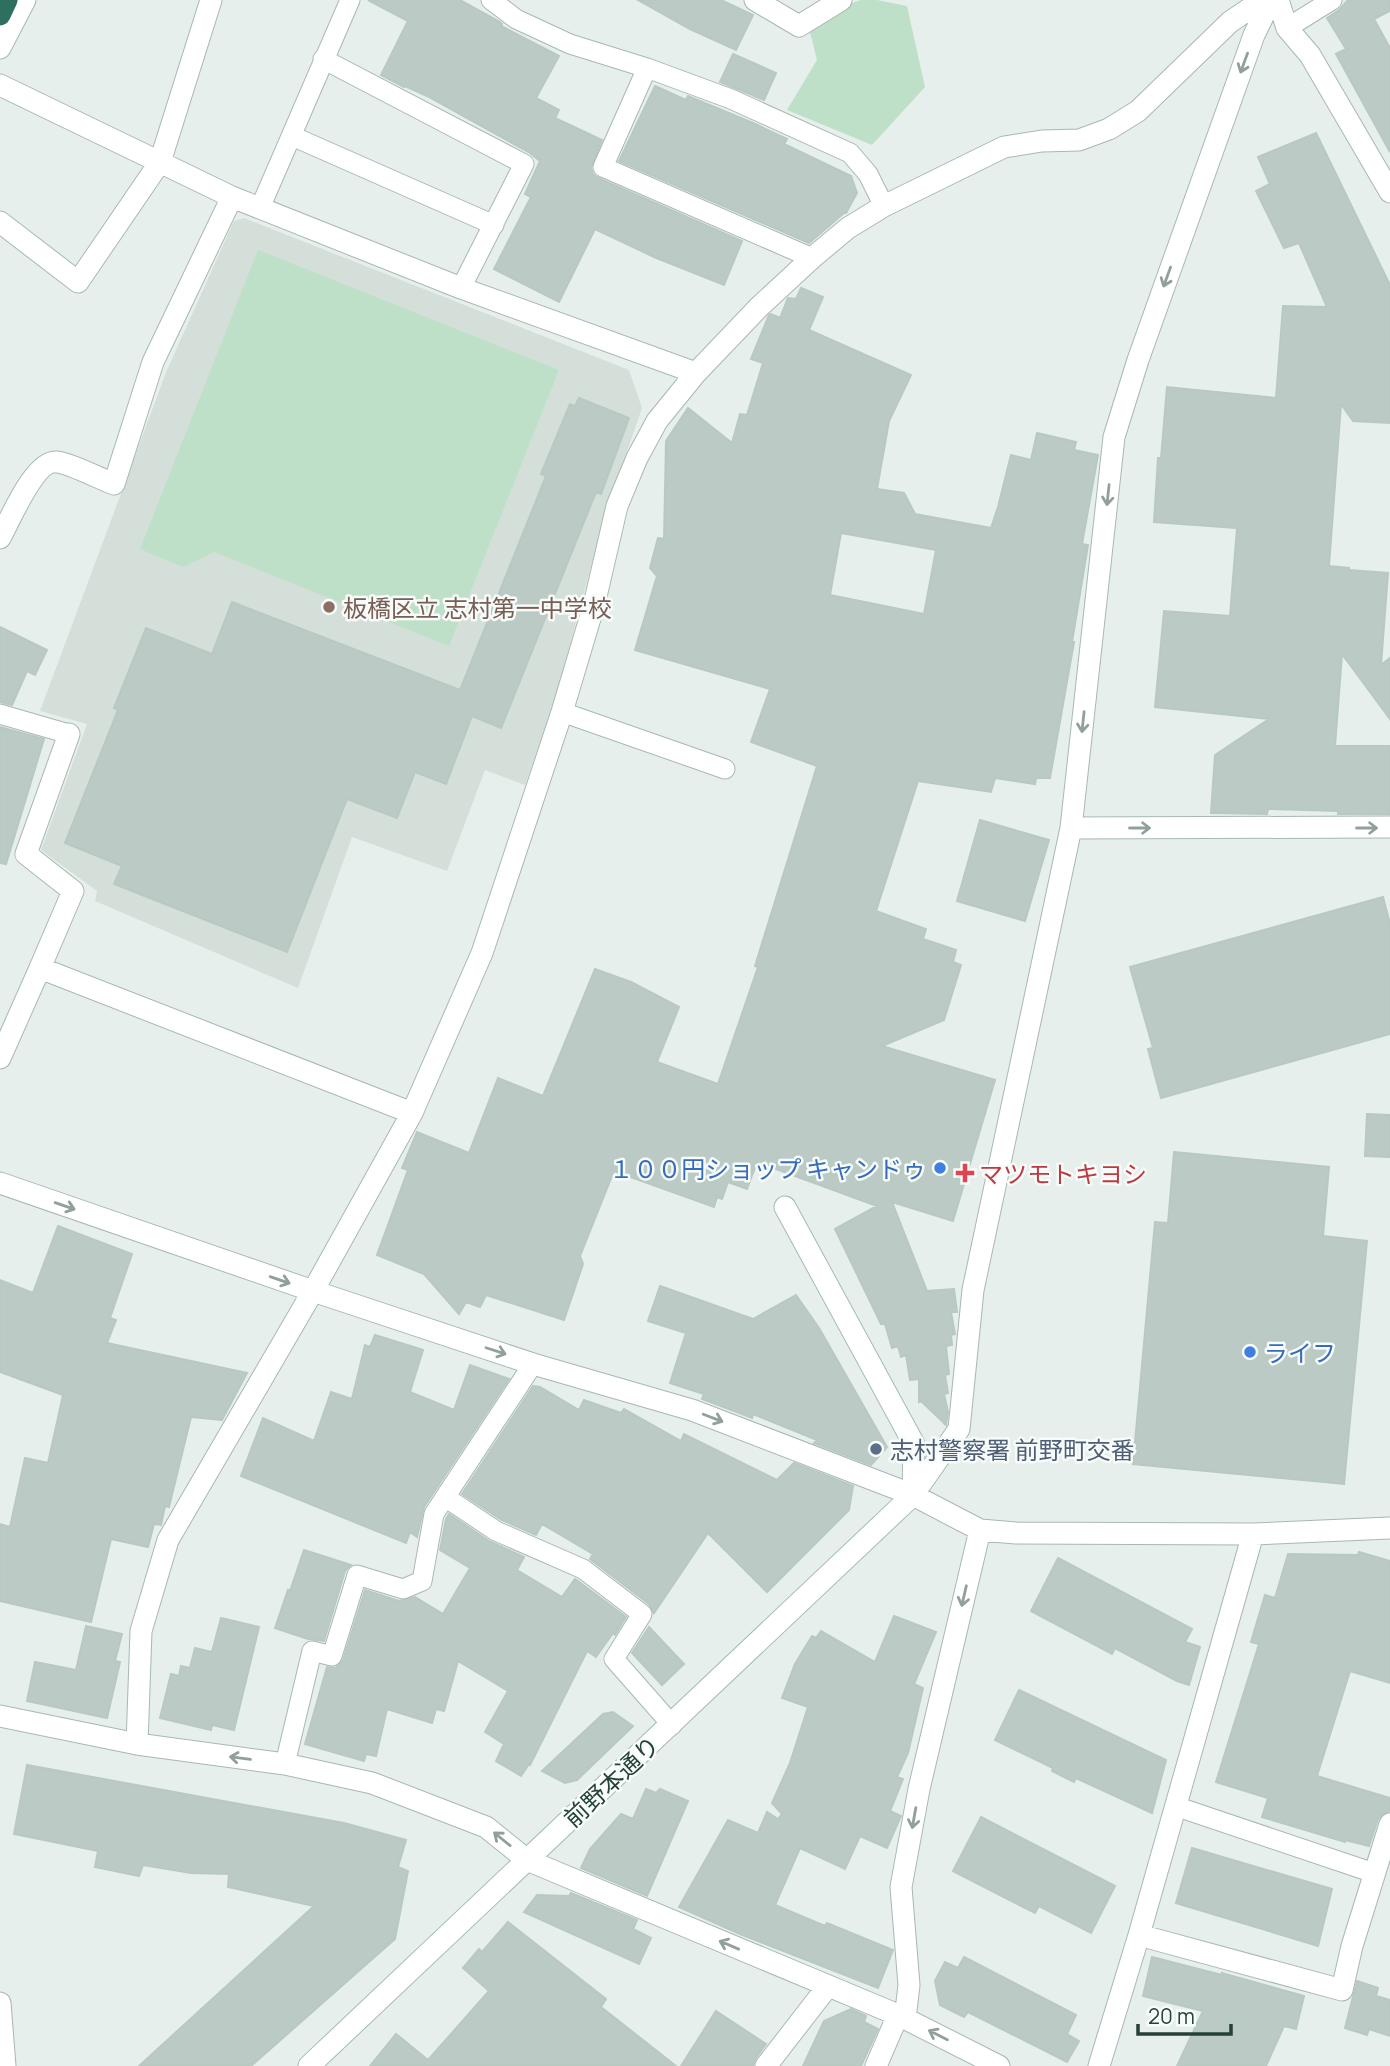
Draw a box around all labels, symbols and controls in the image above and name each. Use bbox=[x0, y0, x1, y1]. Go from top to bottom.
one-way arrow bbox=[1237, 51, 1249, 73]
one-way arrow bbox=[1160, 265, 1172, 287]
one-way arrow bbox=[1101, 484, 1114, 506]
place label: 板橋区立 志村第一中学校 bbox=[343, 591, 612, 624]
marker: 板橋区立 志村第一中学校 bbox=[321, 599, 337, 615]
one-way arrow bbox=[1076, 710, 1089, 732]
one-way arrow bbox=[1355, 821, 1378, 835]
one-way arrow bbox=[1128, 822, 1151, 835]
place label: １００円ショップ キャンドゥ bbox=[609, 1152, 926, 1185]
place label: マツモトキヨシ bbox=[979, 1157, 1147, 1190]
marker: １００円ショップ キャンドゥ bbox=[932, 1160, 948, 1176]
marker: マツモトキヨシ bbox=[957, 1165, 973, 1181]
one-way arrow bbox=[53, 1201, 75, 1213]
one-way arrow bbox=[268, 1275, 290, 1287]
place label: ライフ bbox=[1264, 1336, 1336, 1369]
marker: ライフ bbox=[1242, 1344, 1258, 1360]
one-way arrow bbox=[484, 1346, 506, 1359]
one-way arrow bbox=[701, 1413, 723, 1426]
place label: 志村警察署 前野町交番 bbox=[890, 1433, 1135, 1466]
marker: 志村警察署 前野町交番 bbox=[868, 1441, 884, 1457]
one-way arrow bbox=[957, 1584, 970, 1607]
street label: 前野本通り bbox=[556, 1728, 666, 1834]
one-way arrow bbox=[229, 1751, 252, 1764]
one-way arrow bbox=[907, 1806, 920, 1829]
one-way arrow bbox=[493, 1831, 511, 1847]
one-way arrow bbox=[719, 1937, 740, 1950]
scale bar bbox=[1138, 1993, 1231, 2037]
text: 20 m bbox=[1148, 2002, 1195, 2030]
one-way arrow bbox=[928, 2028, 949, 2042]

